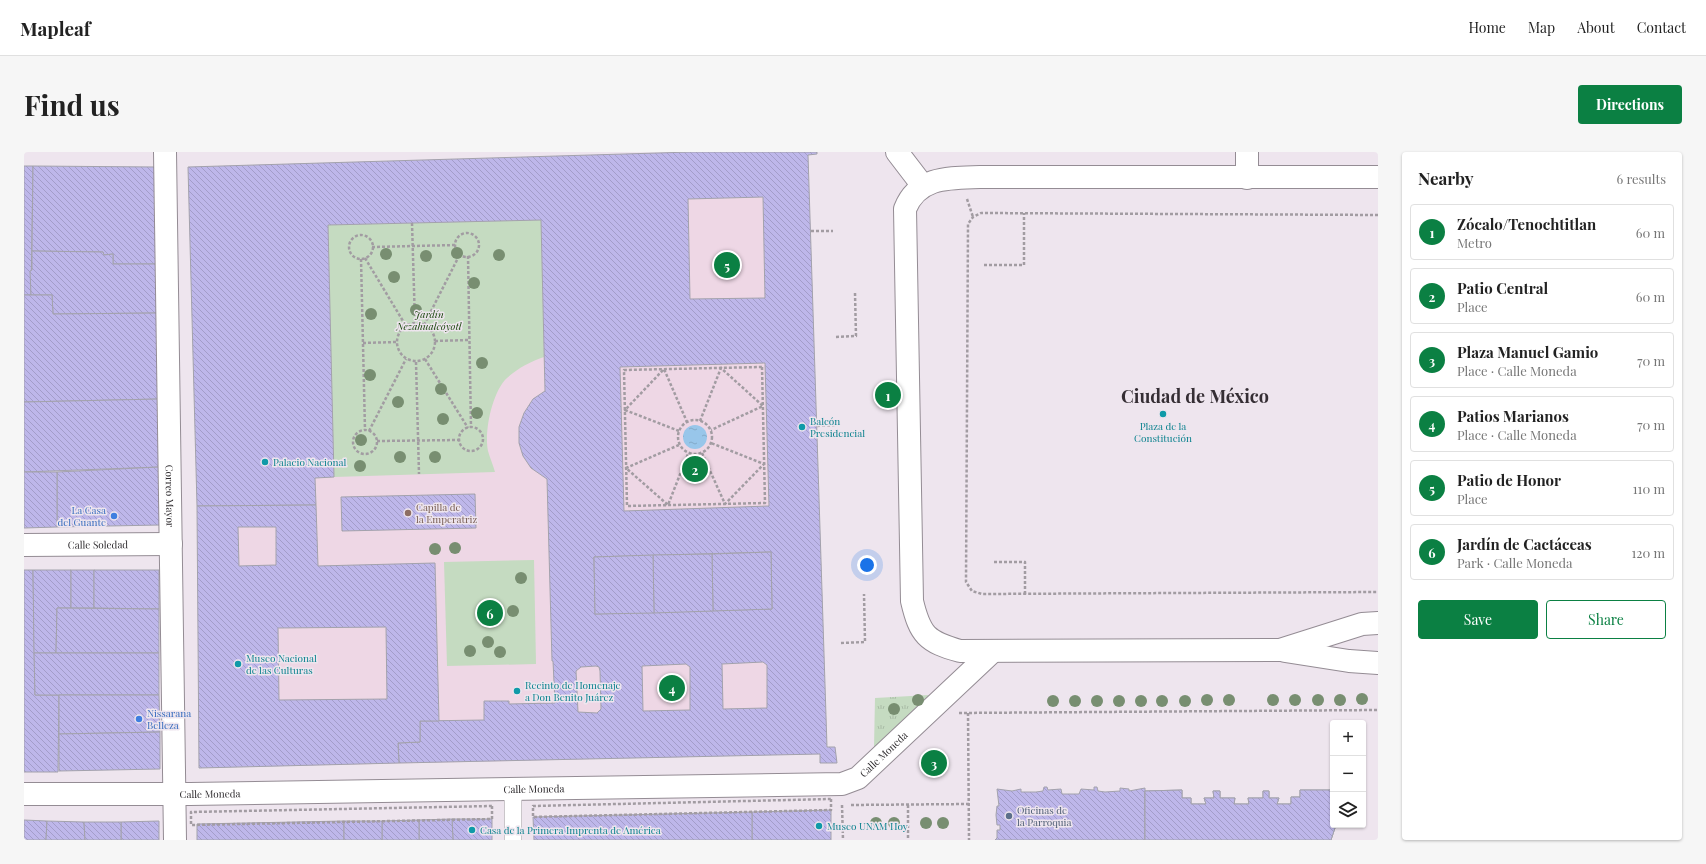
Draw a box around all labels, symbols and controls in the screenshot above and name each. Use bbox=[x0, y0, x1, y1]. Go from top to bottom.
text: Mapleaf bbox=[20, 15, 91, 41]
text: Home bbox=[1468, 18, 1506, 37]
text: Map bbox=[1528, 18, 1555, 37]
text: About bbox=[1577, 18, 1615, 37]
text: Contact bbox=[1637, 18, 1686, 37]
button: Directions bbox=[1578, 85, 1682, 124]
text: Find us bbox=[24, 86, 120, 123]
text: Nearby bbox=[1418, 167, 1473, 189]
text: 6 results bbox=[1616, 170, 1666, 187]
text: Zócalo/Tenochtitlan bbox=[1457, 214, 1596, 234]
text: 1 bbox=[1430, 224, 1434, 241]
text: 60 m bbox=[1636, 224, 1665, 241]
text: Metro bbox=[1457, 234, 1492, 251]
pin: 5 bbox=[714, 250, 740, 280]
text: Patio Central bbox=[1457, 278, 1548, 298]
text: 2 bbox=[1429, 288, 1435, 305]
text: 60 m bbox=[1636, 288, 1665, 305]
text: Place bbox=[1457, 298, 1488, 315]
park label: Jardín Nezahualcóyotl bbox=[395, 307, 463, 333]
text: Plaza Manuel Gamio bbox=[1457, 342, 1598, 362]
text: 3 bbox=[1429, 352, 1435, 369]
text: 70 m bbox=[1637, 352, 1665, 369]
text: Place · Calle Moneda bbox=[1457, 362, 1577, 379]
pin: 1 bbox=[875, 380, 901, 410]
district label: Ciudad de México bbox=[1121, 384, 1269, 408]
text: Patios Marianos bbox=[1457, 406, 1569, 426]
marker: Plaza de la Constitución bbox=[1158, 409, 1168, 419]
place label: Balcón Presidencial bbox=[810, 414, 865, 440]
text: 4 bbox=[1429, 416, 1435, 433]
text: 70 m bbox=[1637, 416, 1665, 433]
place label: Plaza de la Constitución bbox=[1134, 419, 1192, 445]
marker: Balcón Presidencial bbox=[797, 422, 807, 432]
text: Place · Calle Moneda bbox=[1457, 426, 1577, 443]
pin: 2 bbox=[682, 454, 708, 484]
place label: Palacio Nacional bbox=[273, 455, 346, 469]
marker: Palacio Nacional bbox=[260, 457, 270, 467]
street label: Correo Mayor bbox=[163, 465, 177, 528]
text: Patio de Honor bbox=[1457, 470, 1561, 490]
text: 5 bbox=[1429, 480, 1435, 497]
text: 110 m bbox=[1633, 480, 1665, 497]
text: Place bbox=[1457, 490, 1488, 507]
place label: Capilla de la Emperatriz bbox=[416, 500, 477, 526]
place label: La Casa del Guante bbox=[57, 503, 106, 529]
marker: Capilla de la Emperatriz bbox=[403, 508, 413, 518]
marker: La Casa del Guante bbox=[109, 511, 119, 521]
text: Jardín de Cactáceas bbox=[1457, 534, 1592, 554]
street label: Calle Soledad bbox=[68, 537, 128, 552]
text: 6 bbox=[1428, 544, 1436, 561]
text: 120 m bbox=[1631, 544, 1665, 561]
text: Park · Calle Moneda bbox=[1457, 554, 1573, 571]
your location bbox=[857, 555, 877, 575]
pin: 6 bbox=[477, 598, 503, 628]
button: Save bbox=[1418, 600, 1538, 639]
button: Share bbox=[1546, 600, 1666, 639]
place label: Museo Nacional de las Culturas bbox=[246, 651, 317, 677]
marker: Museo Nacional de las Culturas bbox=[233, 659, 243, 669]
pin: 4 bbox=[659, 673, 685, 703]
place label: Recinto de Homenaje a Don Benito Juárez bbox=[525, 678, 621, 704]
marker: Recinto de Homenaje a Don Benito Juárez bbox=[512, 686, 522, 696]
place label: Nissarana Belleza bbox=[147, 706, 191, 732]
marker: Nissarana Belleza bbox=[134, 714, 144, 724]
map controls bbox=[1330, 720, 1366, 828]
button: + bbox=[1330, 720, 1366, 756]
street label: Calle Moneda bbox=[856, 728, 910, 780]
pin: 3 bbox=[921, 748, 947, 778]
button: − bbox=[1330, 756, 1366, 792]
street label: Calle Moneda bbox=[503, 781, 565, 796]
street label: Calle Moneda bbox=[180, 786, 241, 801]
button: layers bbox=[1330, 792, 1366, 828]
place label: Oficinas de la Parroquia bbox=[1017, 803, 1072, 829]
marker: Oficinas de la Parroquia bbox=[1004, 811, 1014, 821]
place label: Museo UNAM Hoy bbox=[827, 819, 908, 833]
marker: Museo UNAM Hoy bbox=[814, 821, 824, 831]
place label: Casa de la Primera Imprenta de América bbox=[480, 823, 661, 837]
marker: Casa de la Primera Imprenta de América bbox=[467, 825, 477, 835]

